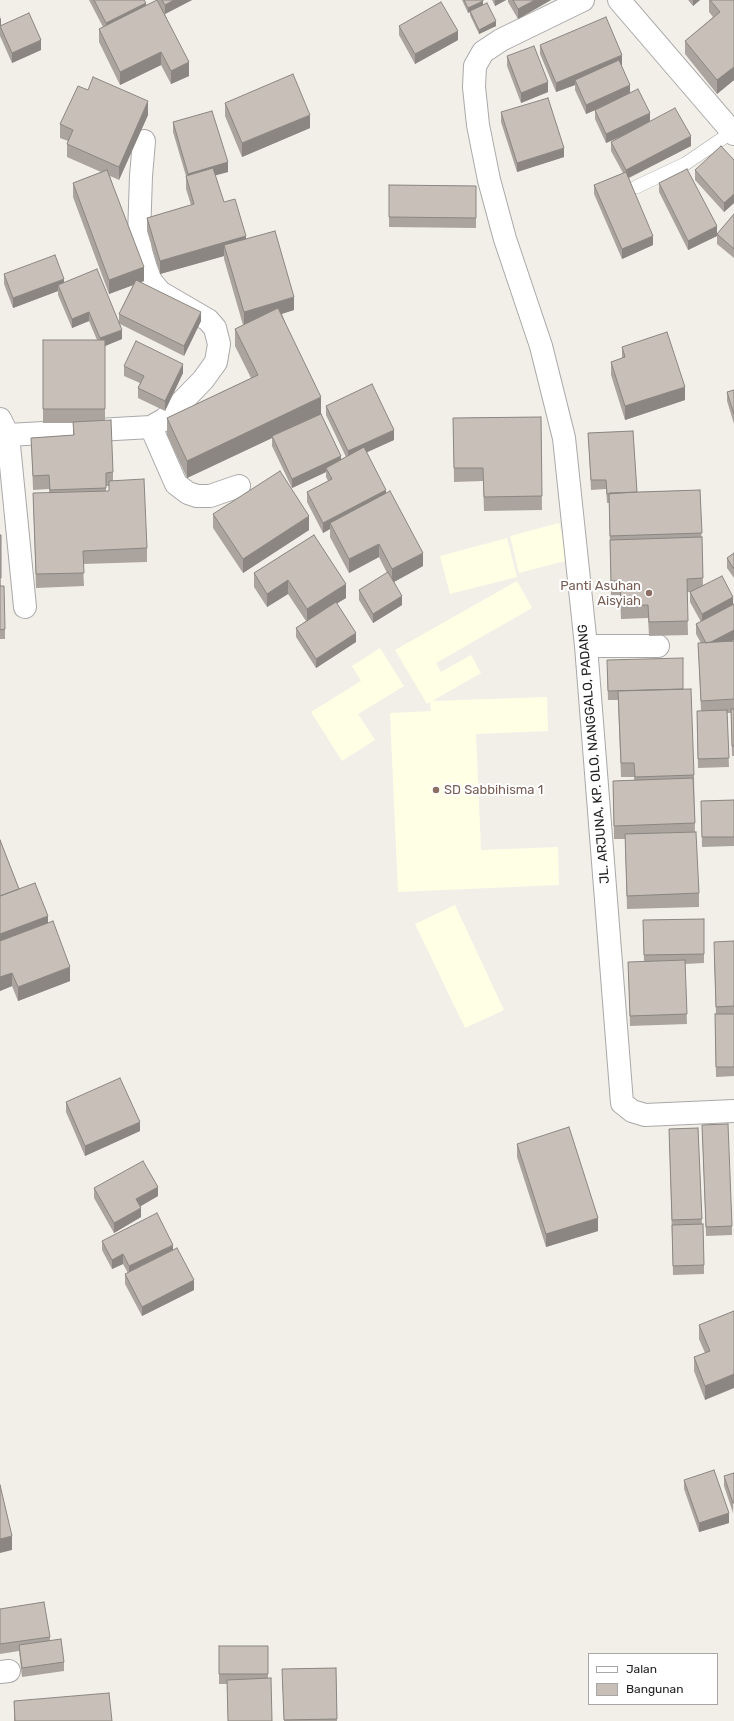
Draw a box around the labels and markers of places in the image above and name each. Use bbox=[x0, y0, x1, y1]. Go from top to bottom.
place label: Panti Asuhan Aisyiah bbox=[560, 578, 641, 609]
marker: Panti Asuhan Aisyiah bbox=[644, 588, 654, 598]
place label: SD Sabbihisma 1 bbox=[444, 782, 543, 798]
marker: SD Sabbihisma 1 bbox=[431, 785, 441, 795]

